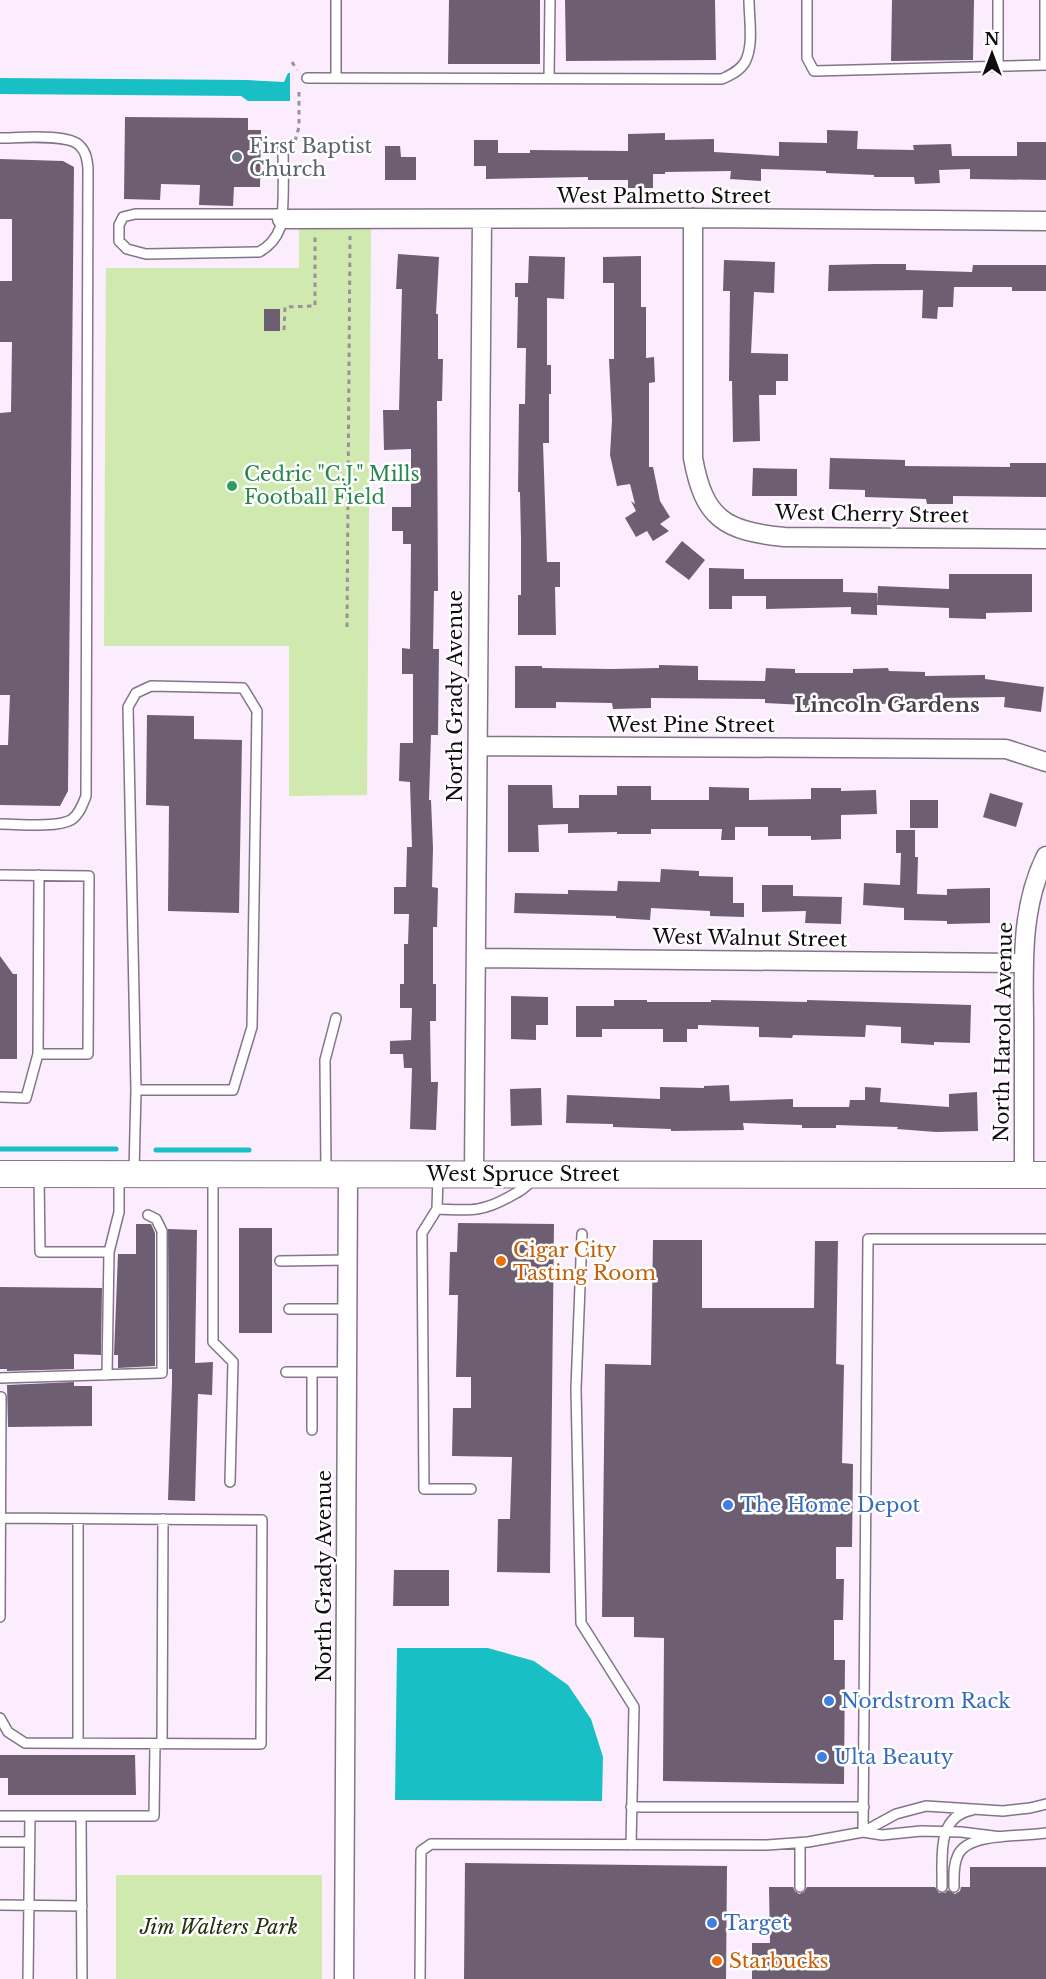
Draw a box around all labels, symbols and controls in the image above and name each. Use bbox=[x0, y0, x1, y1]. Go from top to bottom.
north arrow bbox=[962, 24, 1022, 84]
text: N bbox=[984, 29, 1000, 49]
place label: First Baptist Church bbox=[249, 134, 373, 181]
marker: First Baptist Church bbox=[230, 150, 244, 164]
street label: West Palmetto Street bbox=[556, 184, 771, 208]
place label: Cedric "C.J." Mills Football Field bbox=[244, 462, 420, 509]
marker: Cedric "C.J." Mills Football Field bbox=[225, 479, 239, 493]
street label: West Cherry Street bbox=[774, 500, 970, 528]
street label: North Grady Avenue bbox=[443, 590, 467, 802]
district label: Lincoln Gardens bbox=[794, 692, 980, 718]
street label: West Pine Street bbox=[606, 713, 775, 737]
street label: North Harold Avenue bbox=[989, 922, 1017, 1142]
street label: West Walnut Street bbox=[651, 924, 848, 952]
street label: West Spruce Street bbox=[425, 1162, 620, 1186]
place label: Cigar City Tasting Room bbox=[513, 1238, 657, 1285]
marker: Cigar City Tasting Room bbox=[494, 1254, 508, 1268]
street label: North Grady Avenue bbox=[312, 1470, 336, 1682]
place label: The Home Depot bbox=[740, 1493, 921, 1517]
marker: The Home Depot bbox=[721, 1498, 735, 1512]
place label: Nordstrom Rack bbox=[841, 1689, 1011, 1713]
marker: Nordstrom Rack bbox=[822, 1694, 836, 1708]
place label: Ulta Beauty bbox=[834, 1745, 954, 1769]
marker: Ulta Beauty bbox=[815, 1750, 829, 1764]
place label: Target bbox=[724, 1911, 790, 1935]
park label: Jim Walters Park bbox=[139, 1915, 298, 1939]
marker: Target bbox=[705, 1916, 719, 1930]
place label: Starbucks bbox=[729, 1949, 829, 1973]
marker: Starbucks bbox=[710, 1954, 724, 1968]

